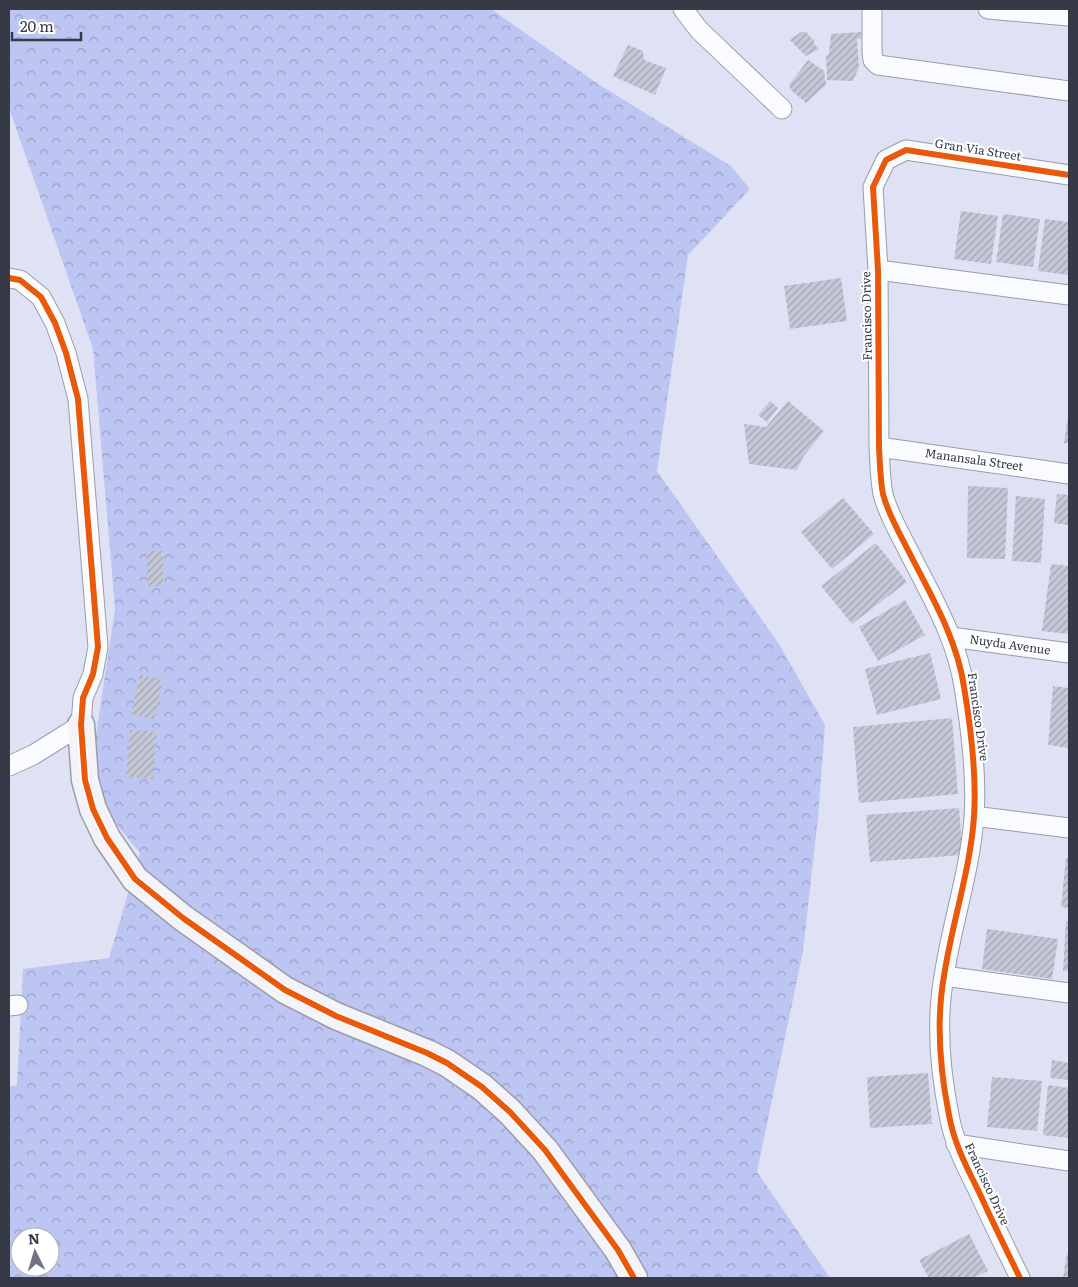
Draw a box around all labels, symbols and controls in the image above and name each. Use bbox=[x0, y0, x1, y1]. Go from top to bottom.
scale bar bbox=[12, 10, 81, 42]
text: 20 m bbox=[20, 14, 54, 37]
street label: Gran Via Street bbox=[934, 133, 1023, 165]
street label: Francisco Drive bbox=[856, 271, 876, 361]
street label: Manansala Street bbox=[924, 443, 1025, 475]
street label: Nuyda Avenue bbox=[968, 629, 1052, 659]
street label: Francisco Drive bbox=[964, 671, 994, 762]
street label: Francisco Drive bbox=[961, 1139, 1015, 1228]
north arrow bbox=[10, 1227, 60, 1277]
text: N bbox=[27, 1228, 41, 1249]

